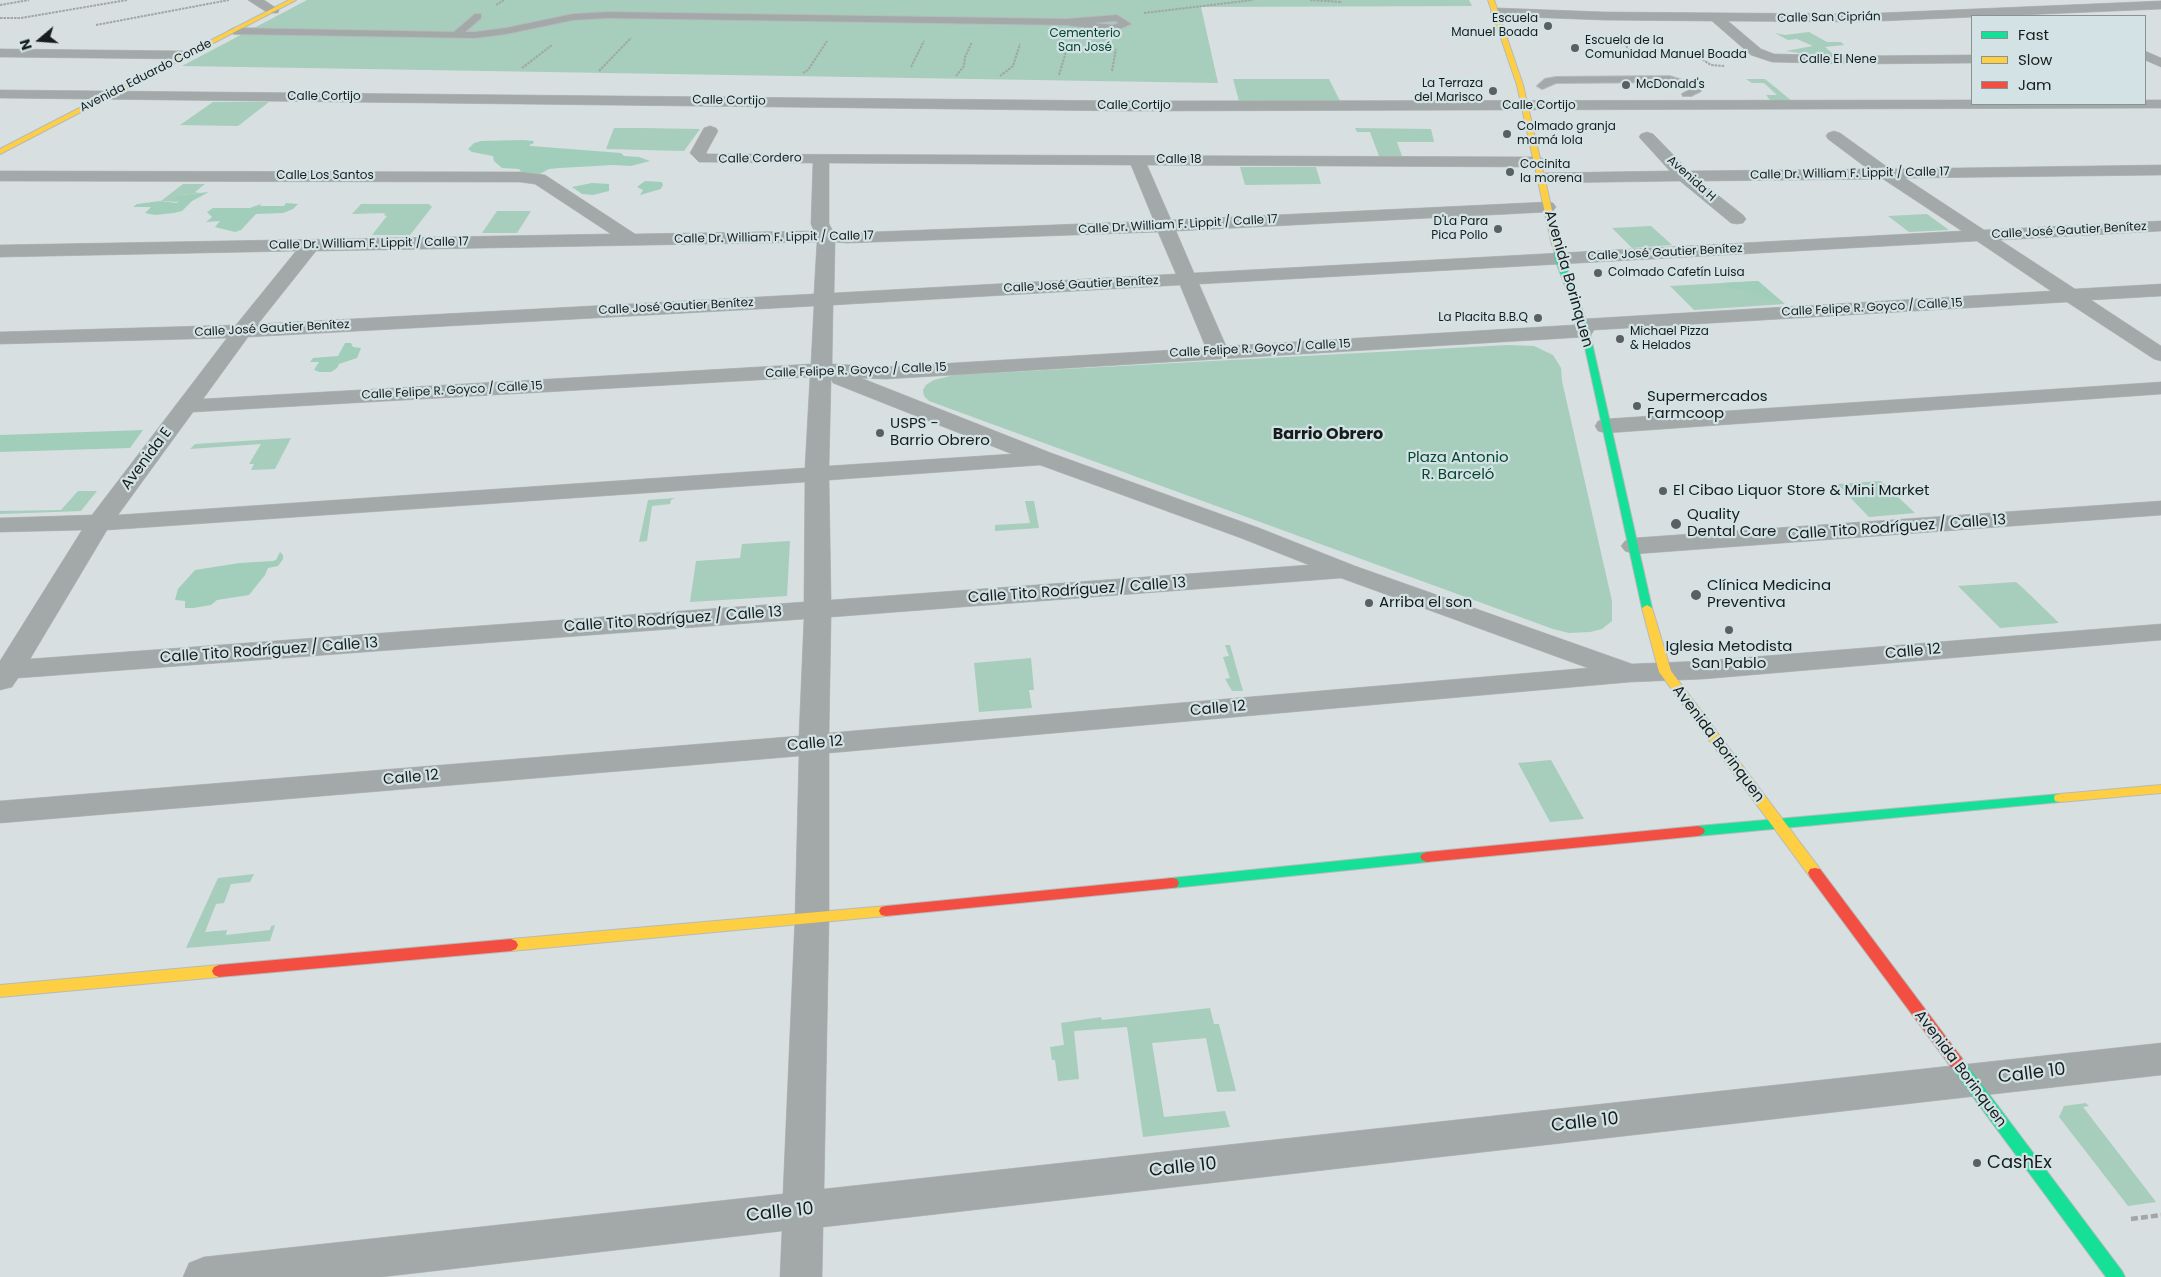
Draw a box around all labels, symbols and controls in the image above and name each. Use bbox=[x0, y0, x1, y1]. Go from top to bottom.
street label: Calle San Ciprián bbox=[1777, 10, 1881, 26]
place label: Escuela Manuel Boada bbox=[1451, 12, 1538, 40]
north arrow bbox=[15, 15, 65, 65]
legend bbox=[1971, 15, 2146, 105]
marker: Escuela Manuel Boada bbox=[1542, 20, 1554, 32]
text: Fast bbox=[2018, 24, 2049, 45]
park label: Cementerio San José bbox=[1049, 27, 1121, 55]
place label: Escuela de la Comunidad Manuel Boada bbox=[1585, 34, 1747, 62]
street label: Avenida Eduardo Conde bbox=[78, 36, 214, 116]
text: N bbox=[15, 37, 37, 53]
marker: Escuela de la Comunidad Manuel Boada bbox=[1569, 42, 1581, 54]
text: Slow bbox=[2018, 49, 2052, 70]
street label: Calle El Nene bbox=[1799, 53, 1877, 67]
text: Jam bbox=[2018, 74, 2052, 95]
place label: La Terraza del Marisco bbox=[1414, 77, 1483, 105]
place label: McDonald's bbox=[1636, 78, 1705, 92]
marker: McDonald's bbox=[1620, 79, 1632, 91]
marker: La Terraza del Marisco bbox=[1487, 85, 1499, 97]
street label: Calle Cortijo bbox=[287, 90, 361, 104]
street label: Calle Cortijo bbox=[692, 93, 766, 109]
street label: Calle Cortijo bbox=[1097, 99, 1171, 113]
street label: Calle Cortijo bbox=[1502, 99, 1576, 113]
place label: Colmado granja mamá lola bbox=[1517, 120, 1616, 148]
marker: Colmado granja mamá lola bbox=[1501, 128, 1513, 140]
street label: Calle Cordero bbox=[718, 151, 802, 167]
street label: Calle 18 bbox=[1156, 153, 1202, 167]
street label: Avenida H bbox=[1664, 153, 1718, 205]
place label: Cocinita la morena bbox=[1520, 158, 1582, 186]
street label: Calle Dr. William F. Lippit / Calle 17 bbox=[1750, 165, 1950, 183]
marker: Cocinita la morena bbox=[1504, 166, 1516, 178]
street label: Calle Los Santos bbox=[276, 169, 374, 183]
street label: Avenida Borinquen bbox=[1540, 208, 1596, 350]
street label: Calle Dr. William F. Lippit / Calle 17 bbox=[1078, 213, 1278, 237]
place label: D'La Para Pica Pollo bbox=[1431, 215, 1488, 243]
street label: Calle José Gautier Benítez bbox=[1991, 220, 2147, 242]
marker: D'La Para Pica Pollo bbox=[1492, 223, 1504, 235]
street label: Calle Dr. William F. Lippit / Calle 17 bbox=[674, 229, 874, 247]
street label: Calle Dr. William F. Lippit / Calle 17 bbox=[269, 235, 469, 253]
street label: Calle José Gautier Benítez bbox=[1587, 242, 1743, 264]
place label: Colmado Cafetín Luisa bbox=[1608, 266, 1745, 280]
marker: Colmado Cafetín Luisa bbox=[1592, 267, 1604, 279]
street label: Calle José Gautier Benítez bbox=[1003, 274, 1159, 296]
street label: Calle José Gautier Benítez bbox=[598, 296, 754, 318]
street label: Calle Felipe R. Goyco / Calle 15 bbox=[1781, 296, 1963, 320]
place label: La Placita B.B.Q bbox=[1438, 311, 1528, 325]
marker: La Placita B.B.Q bbox=[1532, 312, 1544, 324]
street label: Calle José Gautier Benítez bbox=[194, 318, 350, 340]
place label: Michael Pizza & Helados bbox=[1630, 325, 1709, 353]
marker: Michael Pizza & Helados bbox=[1614, 333, 1626, 345]
street label: Calle Felipe R. Goyco / Calle 15 bbox=[1169, 337, 1351, 361]
street label: Calle Felipe R. Goyco / Calle 15 bbox=[765, 361, 947, 381]
street label: Calle Felipe R. Goyco / Calle 15 bbox=[361, 379, 543, 403]
place label: Supermercados Farmcoop bbox=[1647, 388, 1768, 423]
marker: Supermercados Farmcoop bbox=[1631, 400, 1643, 412]
place label: USPS - Barrio Obrero bbox=[890, 415, 990, 450]
street label: Avenida E bbox=[118, 424, 176, 494]
district label: Barrio Obrero bbox=[1273, 425, 1383, 445]
marker: USPS - Barrio Obrero bbox=[874, 427, 886, 439]
park label: Plaza Antonio R. Barceló bbox=[1407, 449, 1509, 484]
place label: El Cibao Liquor Store & Mini Market bbox=[1673, 482, 1930, 500]
marker: El Cibao Liquor Store & Mini Market bbox=[1657, 485, 1669, 497]
place label: Quality Dental Care bbox=[1687, 506, 1776, 541]
street label: Calle Tito Rodríguez / Calle 13 bbox=[1787, 511, 2007, 545]
marker: Quality Dental Care bbox=[1669, 517, 1683, 531]
street label: Calle Tito Rodríguez / Calle 13 bbox=[967, 574, 1187, 608]
place label: Clínica Medicina Preventiva bbox=[1707, 577, 1831, 612]
marker: Clínica Medicina Preventiva bbox=[1689, 588, 1703, 602]
place label: Arriba el son bbox=[1379, 594, 1472, 612]
marker: Arriba el son bbox=[1363, 597, 1375, 609]
street label: Calle Tito Rodríguez / Calle 13 bbox=[563, 603, 783, 637]
marker: Iglesia Metodista San Pablo bbox=[1723, 624, 1735, 636]
street label: Calle Tito Rodríguez / Calle 13 bbox=[159, 634, 379, 668]
place label: Iglesia Metodista San Pablo bbox=[1665, 638, 1793, 673]
street label: Calle 12 bbox=[1884, 641, 1942, 663]
street label: Avenida Borinquen bbox=[1668, 682, 1768, 806]
street label: Calle 12 bbox=[1189, 698, 1247, 720]
street label: Calle 12 bbox=[786, 733, 844, 755]
street label: Calle 12 bbox=[382, 767, 440, 789]
street label: Avenida Borinquen bbox=[1910, 1007, 2010, 1131]
street label: Calle 10 bbox=[1997, 1059, 2067, 1089]
street label: Calle 10 bbox=[1550, 1109, 1620, 1137]
place label: CashEx bbox=[1987, 1152, 2052, 1174]
street label: Calle 10 bbox=[1148, 1154, 1218, 1182]
marker: CashEx bbox=[1971, 1157, 1983, 1169]
street label: Calle 10 bbox=[745, 1199, 815, 1227]

